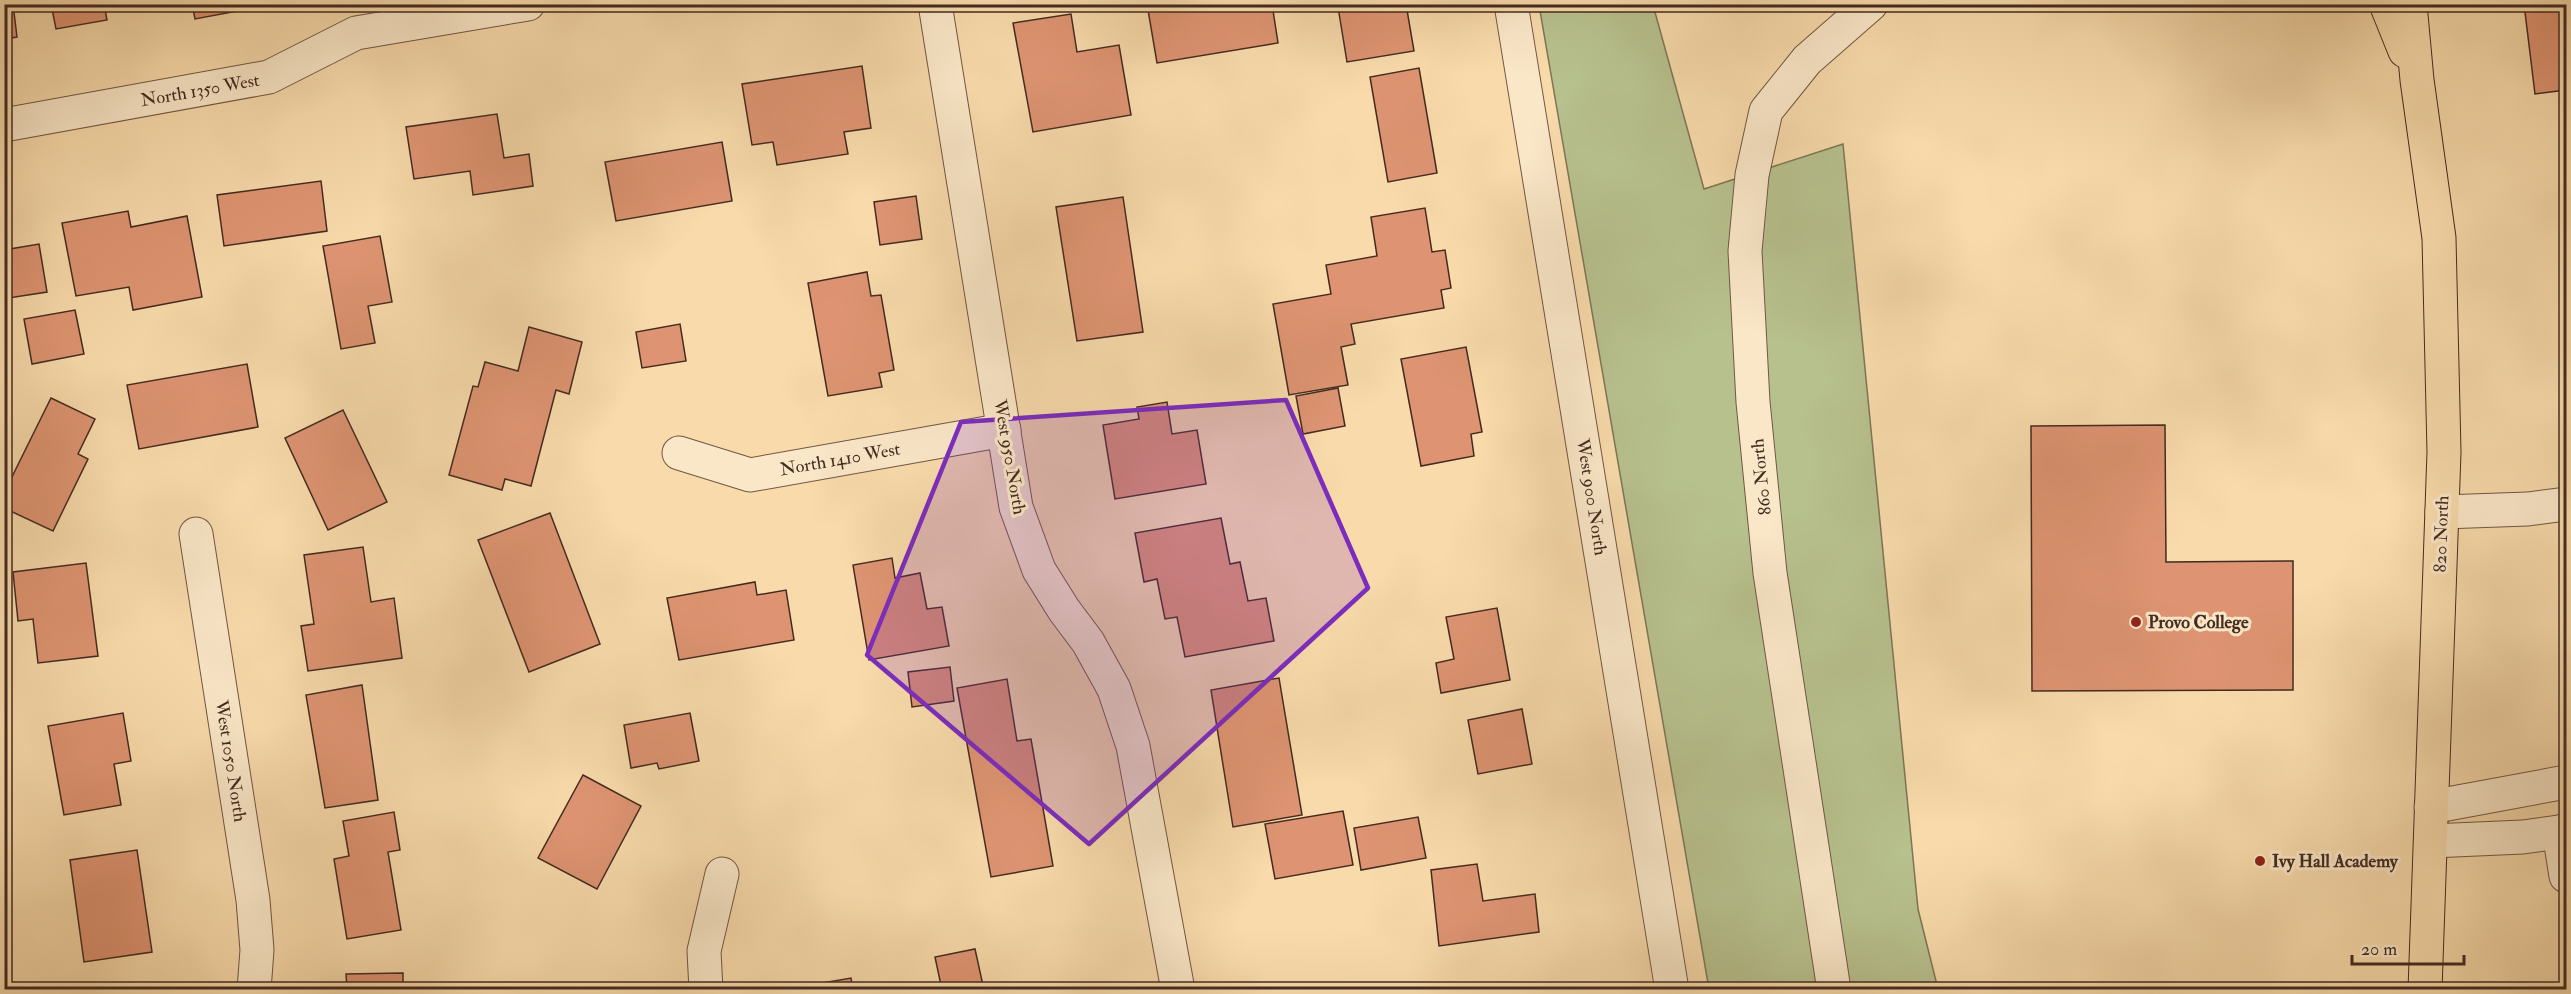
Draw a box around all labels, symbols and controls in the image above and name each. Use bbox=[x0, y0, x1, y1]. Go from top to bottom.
street label: North 1350 West bbox=[139, 69, 262, 112]
street label: West 950 North bbox=[988, 397, 1031, 517]
street label: West 900 North bbox=[1571, 436, 1612, 558]
street label: 860 North bbox=[1746, 437, 1777, 516]
street label: North 1410 West bbox=[778, 438, 902, 481]
street label: 820 North bbox=[2429, 495, 2454, 573]
place label: Provo College bbox=[2148, 611, 2249, 634]
marker: Provo College bbox=[2129, 615, 2143, 629]
street label: West 1050 North bbox=[209, 698, 252, 824]
place label: Ivy Hall Academy bbox=[2272, 850, 2399, 873]
marker: Ivy Hall Academy bbox=[2253, 854, 2267, 868]
scale bar bbox=[2352, 928, 2464, 966]
text: 20 m bbox=[2361, 938, 2397, 961]

